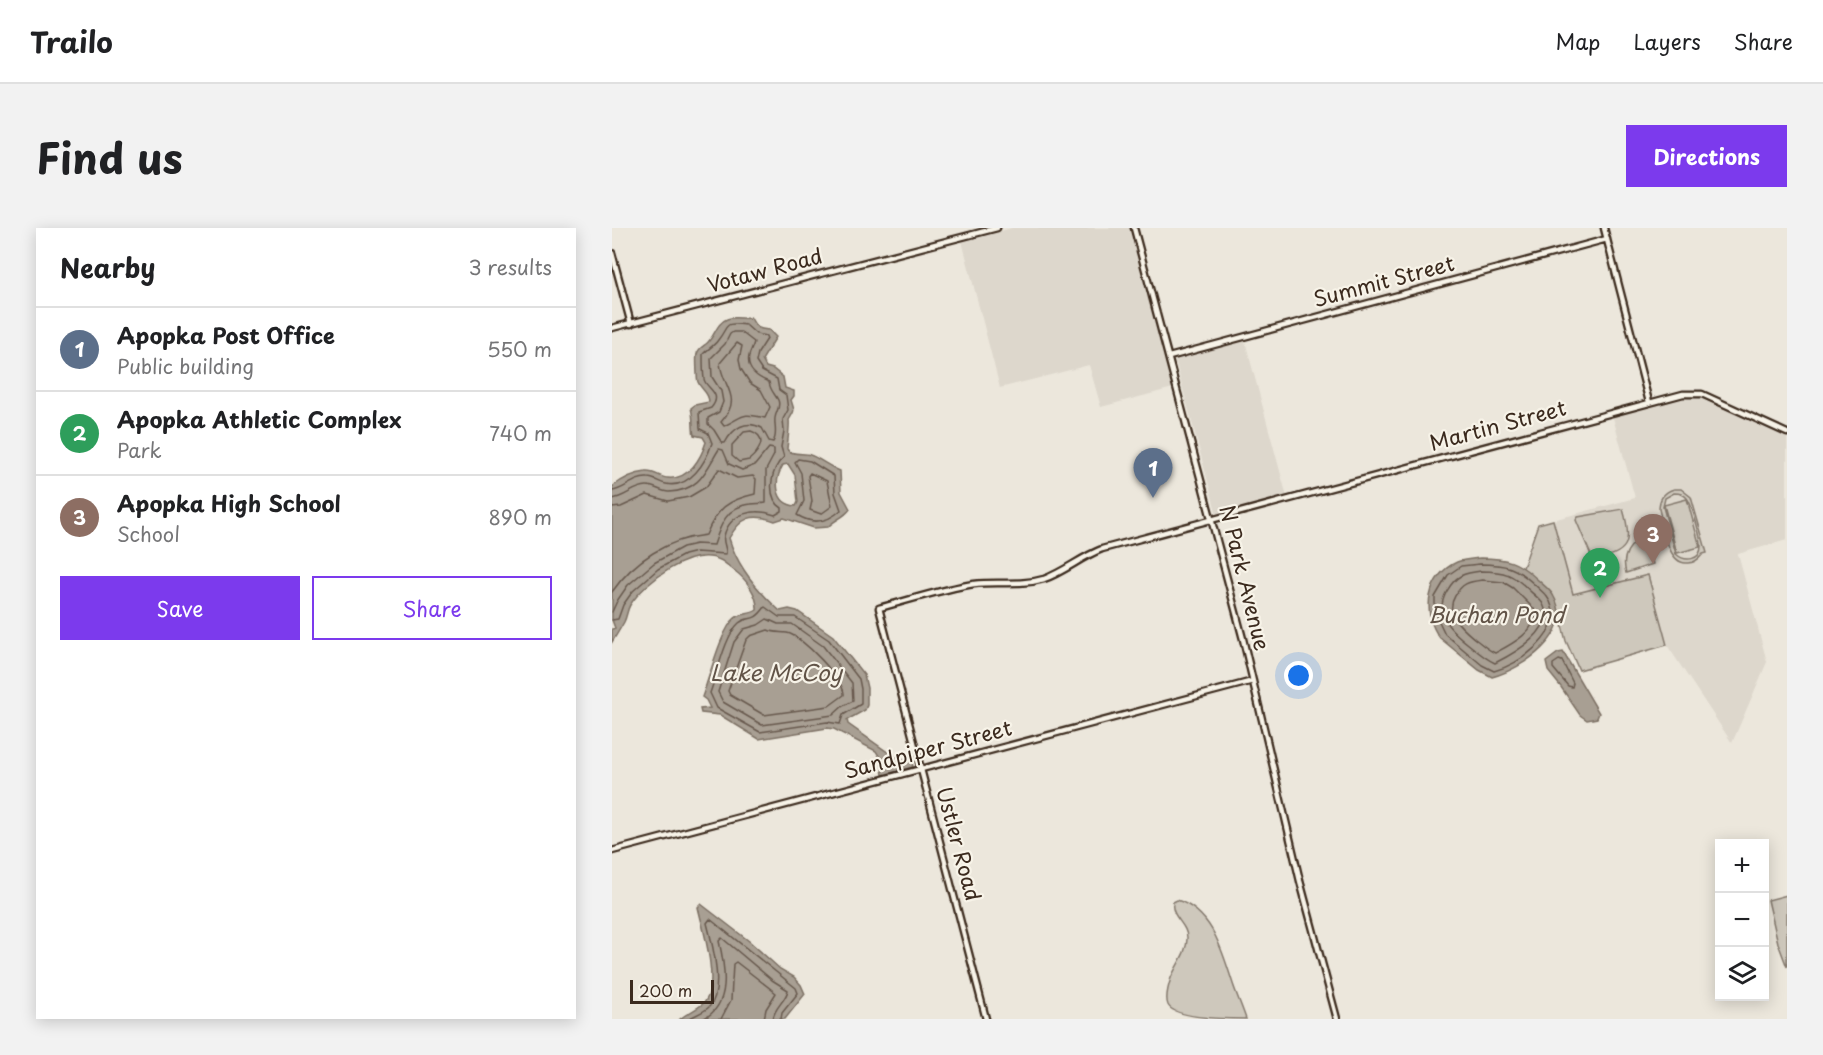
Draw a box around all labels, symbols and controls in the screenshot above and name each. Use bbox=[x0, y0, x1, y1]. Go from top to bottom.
text: Trailo bbox=[30, 20, 113, 63]
text: Map bbox=[1556, 25, 1600, 57]
text: Layers bbox=[1633, 25, 1701, 57]
text: Share bbox=[1734, 25, 1793, 57]
text: Find us bbox=[36, 125, 183, 188]
button: Directions bbox=[1626, 125, 1787, 187]
street label: Votaw Road bbox=[703, 238, 826, 300]
street label: Summit Street bbox=[1309, 246, 1458, 314]
text: Nearby bbox=[60, 248, 155, 287]
text: 3 results bbox=[469, 252, 552, 282]
text: Apopka Post Office bbox=[117, 318, 335, 351]
text: 1 bbox=[75, 334, 84, 364]
text: 550 m bbox=[487, 334, 552, 364]
text: Public building bbox=[117, 351, 254, 381]
street label: Martin Street bbox=[1426, 390, 1569, 458]
text: Apopka Athletic Complex bbox=[117, 402, 402, 435]
text: 2 bbox=[72, 418, 87, 448]
text: 740 m bbox=[489, 418, 552, 448]
text: Park bbox=[117, 435, 162, 465]
pin: 1 bbox=[1134, 448, 1172, 498]
text: Apopka High School bbox=[117, 486, 341, 519]
street label: N Park Avenue bbox=[1212, 501, 1279, 654]
text: 3 bbox=[73, 502, 86, 532]
text: 890 m bbox=[489, 502, 552, 532]
pin: 3 bbox=[1634, 514, 1672, 564]
text: School bbox=[117, 519, 180, 549]
pin: 2 bbox=[1580, 548, 1620, 598]
button: Save bbox=[60, 576, 300, 640]
button: Share bbox=[312, 576, 552, 640]
water label: Buchan Pond bbox=[1428, 597, 1568, 630]
water label: Lake McCoy bbox=[710, 655, 844, 688]
your location bbox=[1284, 661, 1313, 690]
street label: Sandpiper Street bbox=[840, 710, 1015, 786]
street label: Ustler Road bbox=[929, 783, 991, 904]
map controls bbox=[1715, 839, 1769, 1001]
button: + bbox=[1715, 839, 1769, 893]
button: − bbox=[1715, 893, 1769, 947]
button: layers bbox=[1715, 947, 1769, 1001]
scale bar bbox=[630, 977, 714, 1004]
text: 200 m bbox=[639, 978, 692, 1002]

